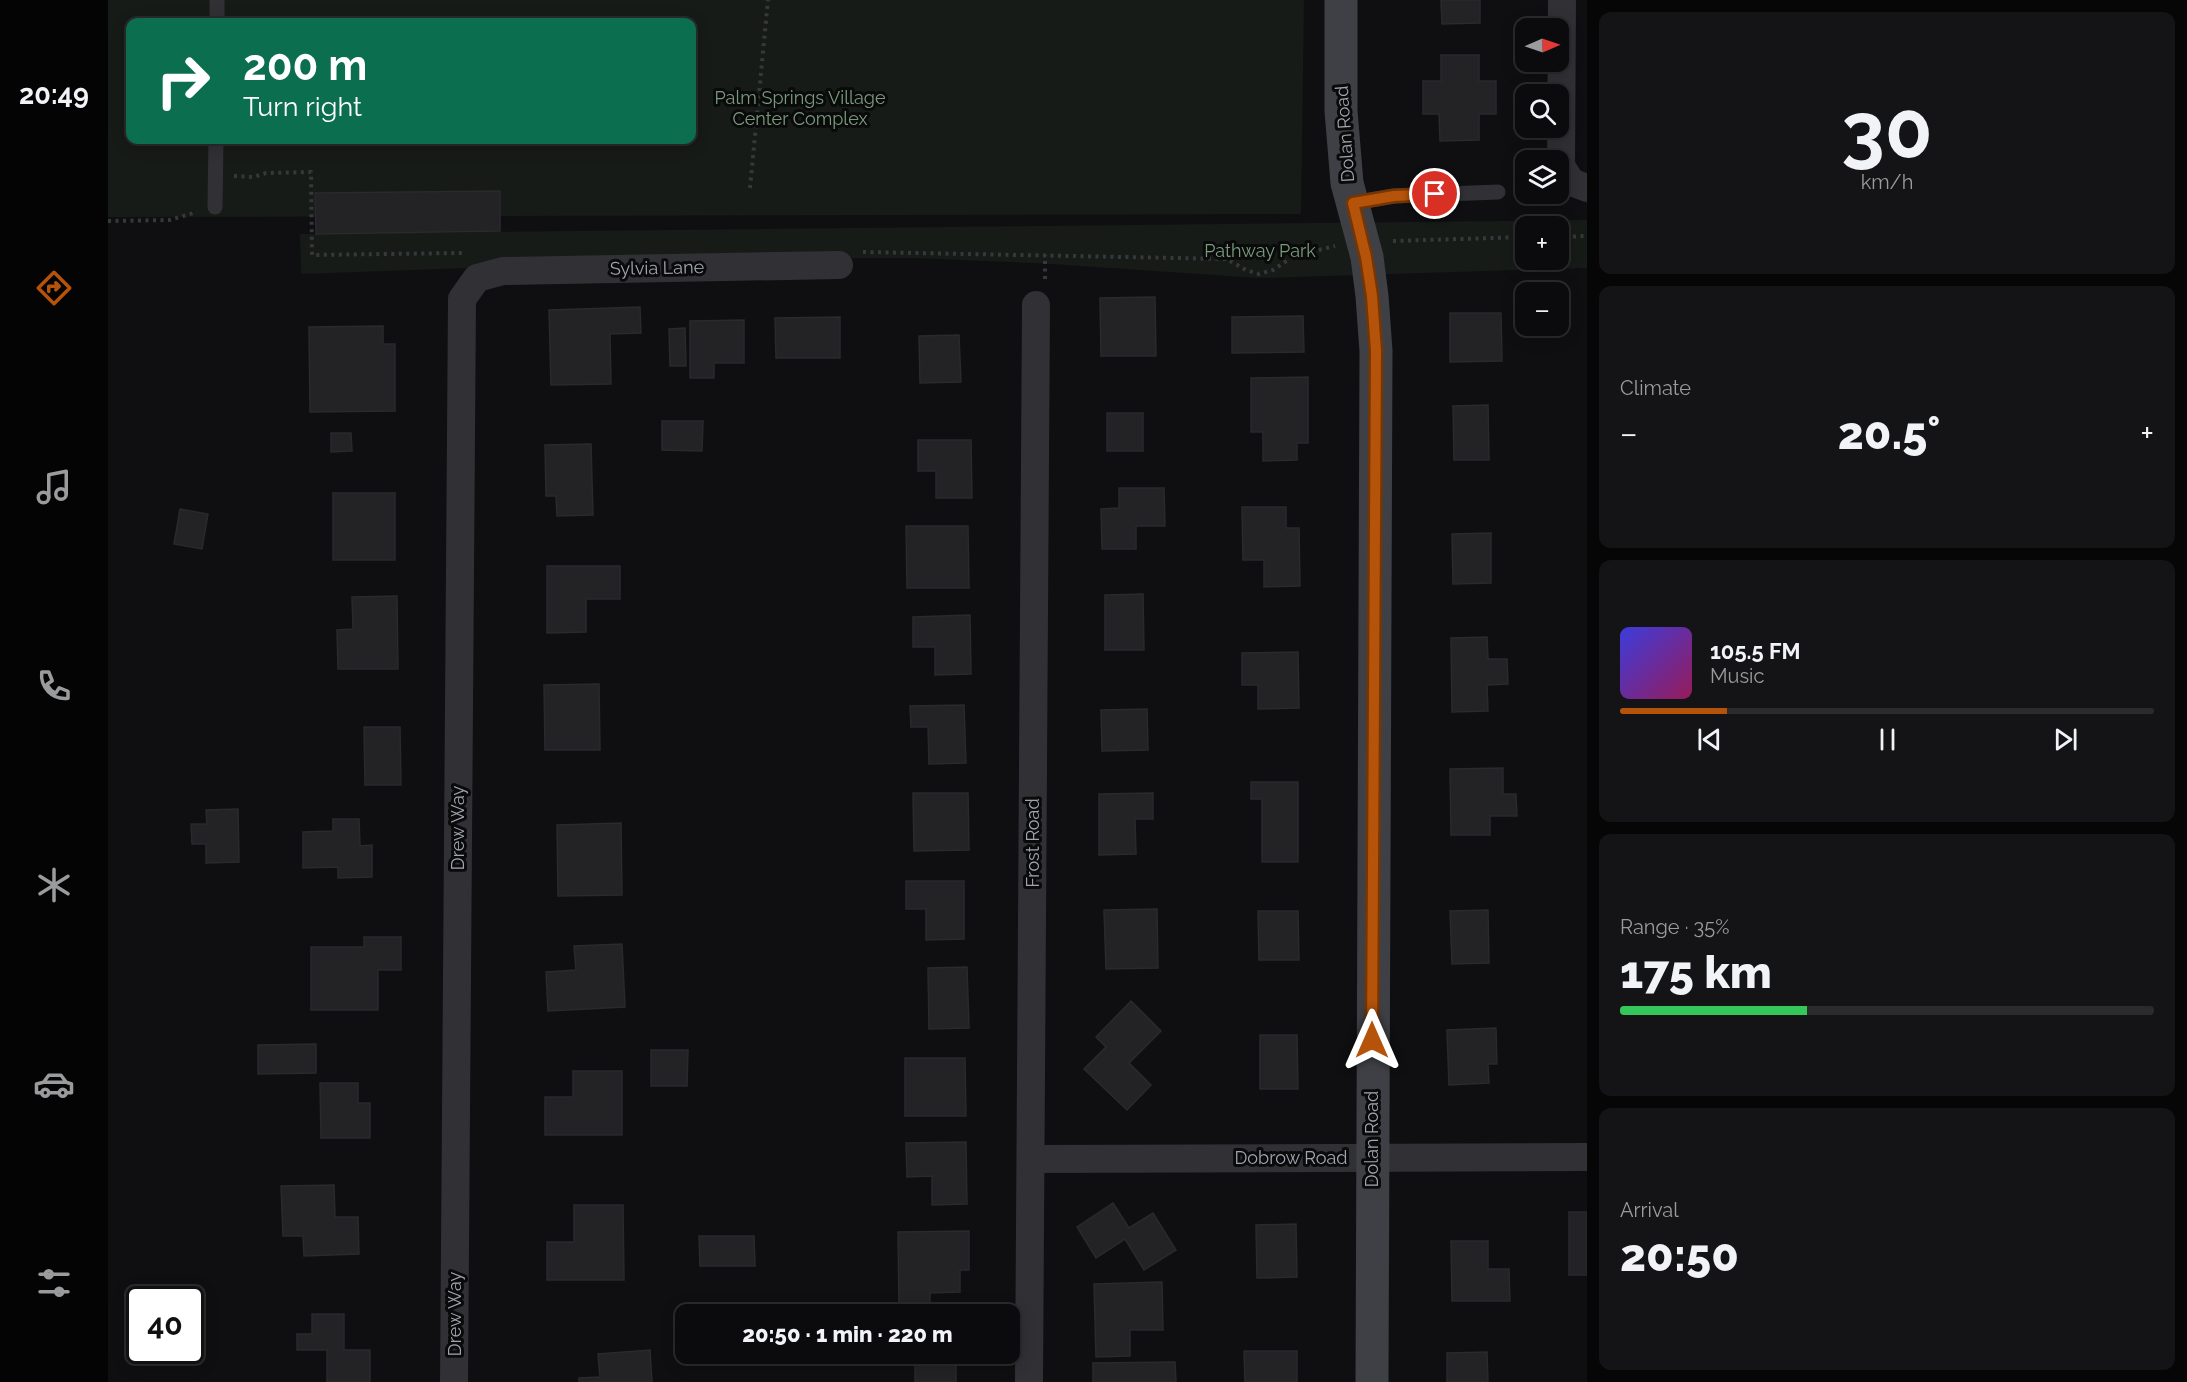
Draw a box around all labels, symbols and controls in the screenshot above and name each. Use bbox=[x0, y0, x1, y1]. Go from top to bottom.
north arrow bbox=[1515, 18, 1569, 72]
map controls bbox=[1515, 18, 1569, 336]
text: 200 m bbox=[243, 41, 367, 90]
icon: right bbox=[144, 42, 222, 120]
text: 20:49 bbox=[19, 79, 89, 110]
button: search bbox=[1515, 84, 1569, 138]
street label: Dolan Road bbox=[1331, 85, 1358, 183]
text: 30 bbox=[1841, 85, 1933, 176]
park label: Palm Springs Village Center Complex bbox=[715, 87, 886, 129]
text: Turn right bbox=[243, 91, 362, 122]
button: layers bbox=[1515, 150, 1569, 204]
pin bbox=[1409, 168, 1460, 219]
text: km/h bbox=[1861, 170, 1913, 194]
icon: arrive bbox=[1418, 177, 1451, 210]
button: + bbox=[1515, 216, 1569, 270]
park label: Pathway Park bbox=[1204, 240, 1316, 261]
street label: Sylvia Lane bbox=[610, 256, 705, 279]
icon: directions bbox=[33, 267, 75, 309]
button: − bbox=[1515, 282, 1569, 336]
text: Climate bbox=[1620, 376, 1691, 400]
text: 20.5° bbox=[1838, 407, 1940, 460]
text: − bbox=[1620, 414, 1638, 453]
text: + bbox=[2140, 414, 2154, 453]
icon: music bbox=[33, 466, 75, 508]
text: 105.5 FM bbox=[1710, 638, 1801, 664]
text: Music bbox=[1710, 664, 1764, 688]
icon: phone bbox=[33, 665, 75, 707]
icon: previous bbox=[1693, 723, 1726, 756]
icon: pause bbox=[1871, 723, 1904, 756]
icon: next bbox=[2049, 723, 2082, 756]
street label: Drew Way bbox=[447, 786, 468, 870]
street label: Frost Road bbox=[1022, 798, 1043, 888]
icon: climate bbox=[33, 864, 75, 906]
text: Range · 35% bbox=[1620, 915, 1729, 939]
text: 175 km bbox=[1620, 946, 1772, 999]
position arrow bbox=[1340, 1008, 1404, 1072]
icon: car bbox=[33, 1063, 75, 1105]
street label: Dolan Road bbox=[1361, 1091, 1382, 1187]
street label: Dobrow Road bbox=[1235, 1147, 1348, 1168]
text: Arrival bbox=[1620, 1198, 1679, 1222]
text: 20:50 bbox=[1620, 1229, 1739, 1282]
icon: filters bbox=[33, 1262, 75, 1304]
street label: Drew Way bbox=[444, 1272, 465, 1356]
speed limit sign: 40 bbox=[126, 1286, 204, 1364]
text: 20:50 · 1 min · 220 m bbox=[742, 1321, 953, 1347]

